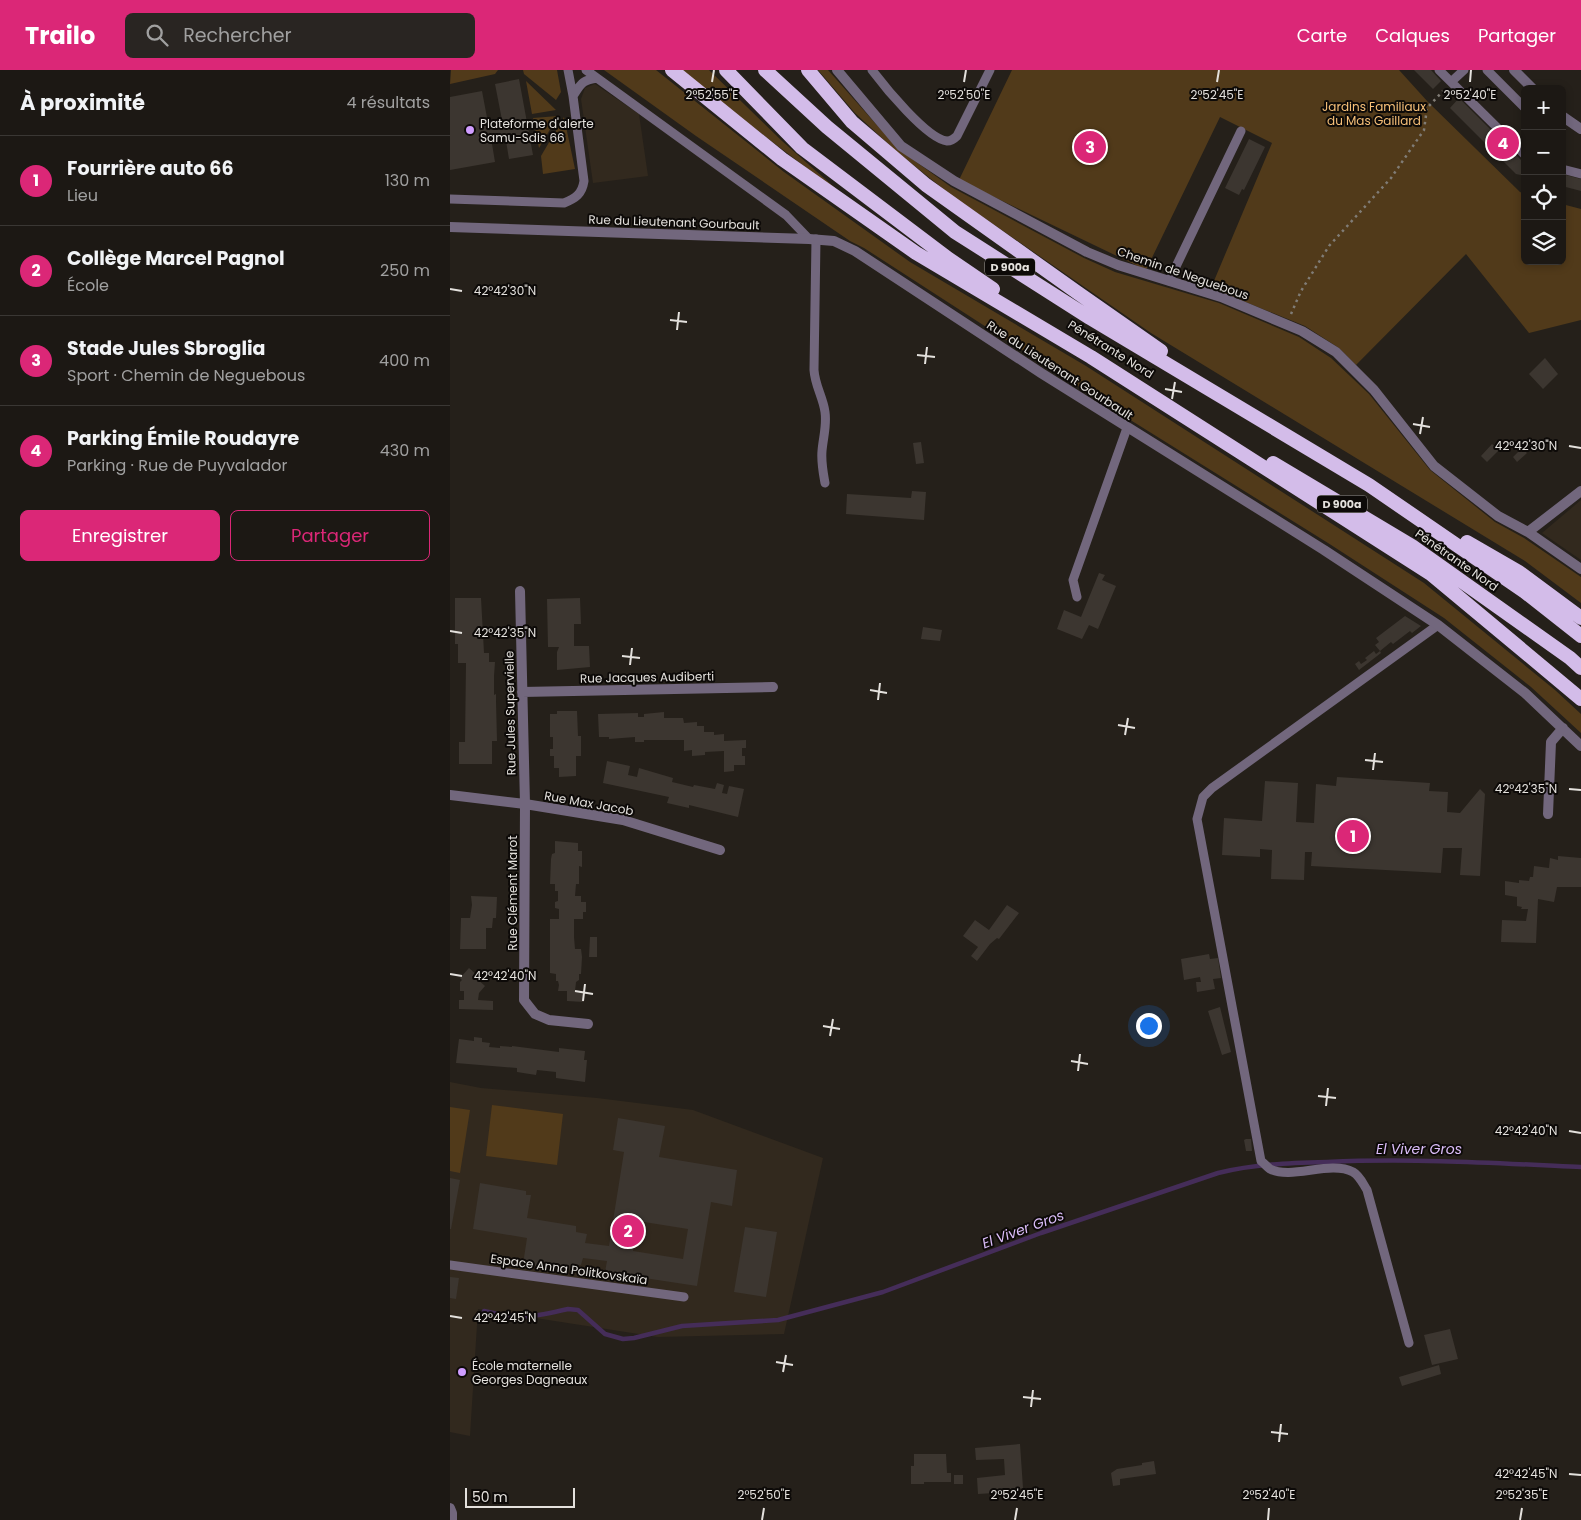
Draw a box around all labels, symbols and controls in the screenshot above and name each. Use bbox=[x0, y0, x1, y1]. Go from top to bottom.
search box bbox=[125, 13, 475, 58]
text: Trailo bbox=[25, 19, 95, 52]
icon: search bbox=[143, 21, 171, 49]
text: Rechercher bbox=[183, 22, 292, 49]
text: Carte bbox=[1297, 23, 1347, 48]
text: Calques bbox=[1375, 23, 1450, 48]
text: Partager bbox=[1478, 23, 1556, 48]
map controls bbox=[1521, 85, 1566, 265]
button: + bbox=[1521, 85, 1566, 130]
text: 2°52'55"E bbox=[686, 86, 738, 103]
text: 2°52'50"E bbox=[938, 86, 990, 103]
text: 2°52'45"E bbox=[1191, 86, 1243, 103]
text: 2°52'40"E bbox=[1444, 86, 1496, 103]
text: À proximité bbox=[20, 88, 145, 117]
text: 4 résultats bbox=[346, 91, 430, 114]
park label: Jardins Familiaux du Mas Gaillard bbox=[1322, 98, 1426, 129]
place label: Plateforme d'alerte Samu-Sdis 66 bbox=[480, 115, 594, 146]
marker: Plateforme d'alerte Samu-Sdis 66 bbox=[464, 124, 476, 136]
pin: 4 bbox=[1487, 124, 1519, 162]
pin: 3 bbox=[1074, 128, 1106, 166]
button: − bbox=[1521, 130, 1566, 175]
text: Fourrière auto 66 bbox=[67, 155, 234, 182]
text: 1 bbox=[33, 169, 39, 192]
text: 130 m bbox=[385, 169, 430, 192]
button: locate bbox=[1521, 175, 1566, 220]
text: Lieu bbox=[67, 184, 98, 207]
street label: Rue du Lieutenant Gourbault bbox=[588, 211, 760, 233]
button: layers bbox=[1521, 220, 1566, 265]
street label: Chemin de Neguebous bbox=[1115, 242, 1251, 304]
text: Collège Marcel Pagnol bbox=[67, 245, 285, 272]
road number: D 900a bbox=[985, 258, 1035, 276]
text: 2 bbox=[31, 259, 41, 282]
text: 250 m bbox=[380, 259, 430, 282]
text: École bbox=[67, 274, 109, 297]
text: 42°42'30"N bbox=[474, 282, 536, 299]
street label: Rue du Lieutenant Gourbault bbox=[984, 316, 1136, 424]
street label: Pénétrante Nord bbox=[1065, 316, 1157, 382]
text: Stade Jules Sbroglia bbox=[67, 335, 266, 362]
text: 3 bbox=[31, 349, 41, 372]
text: 400 m bbox=[379, 349, 430, 372]
text: Sport · Chemin de Neguebous bbox=[67, 364, 305, 387]
text: Parking Émile Roudayre bbox=[67, 425, 299, 452]
text: 42°42'30"N bbox=[1495, 437, 1557, 454]
text: 4 bbox=[31, 439, 41, 462]
text: 430 m bbox=[380, 439, 430, 462]
text: Parking · Rue de Puyvalador bbox=[67, 454, 287, 477]
road number: D 900a bbox=[1317, 496, 1367, 512]
button: Enregistrer bbox=[20, 510, 220, 561]
button: Partager bbox=[230, 510, 430, 561]
street label: Pénétrante Nord bbox=[1412, 525, 1502, 595]
text: 42°42'35"N bbox=[474, 624, 536, 641]
street label: Rue Jules Supervielle bbox=[500, 650, 520, 776]
street label: Rue Jacques Audiberti bbox=[580, 667, 714, 687]
text: 42°42'35"N bbox=[1495, 780, 1557, 797]
street label: Rue Max Jacob bbox=[543, 787, 635, 819]
pin: 1 bbox=[1337, 817, 1369, 855]
street label: Rue Clément Marot bbox=[504, 835, 521, 951]
text: 42°42'40"N bbox=[474, 967, 536, 984]
your location bbox=[1136, 1013, 1162, 1039]
text: 42°42'40"N bbox=[1495, 1122, 1557, 1139]
water label: El Viver Gros bbox=[1376, 1139, 1462, 1159]
water label: El Viver Gros bbox=[979, 1205, 1067, 1253]
pin: 2 bbox=[612, 1212, 644, 1250]
street label: Espace Anna Politkovskaïa bbox=[489, 1250, 649, 1288]
text: 42°42'45"N bbox=[474, 1309, 536, 1326]
place label: École maternelle Georges Dagneaux bbox=[472, 1357, 588, 1388]
marker: École maternelle Georges Dagneaux bbox=[456, 1366, 468, 1378]
text: 42°42'45"N bbox=[1495, 1465, 1557, 1482]
scale bar bbox=[465, 1485, 575, 1508]
text: 2°52'50"E bbox=[738, 1486, 790, 1503]
text: 2°52'45"E bbox=[991, 1486, 1043, 1503]
text: 2°52'40"E bbox=[1243, 1486, 1295, 1503]
text: 2°52'35"E bbox=[1496, 1486, 1548, 1503]
text: 50 m bbox=[472, 1487, 508, 1507]

